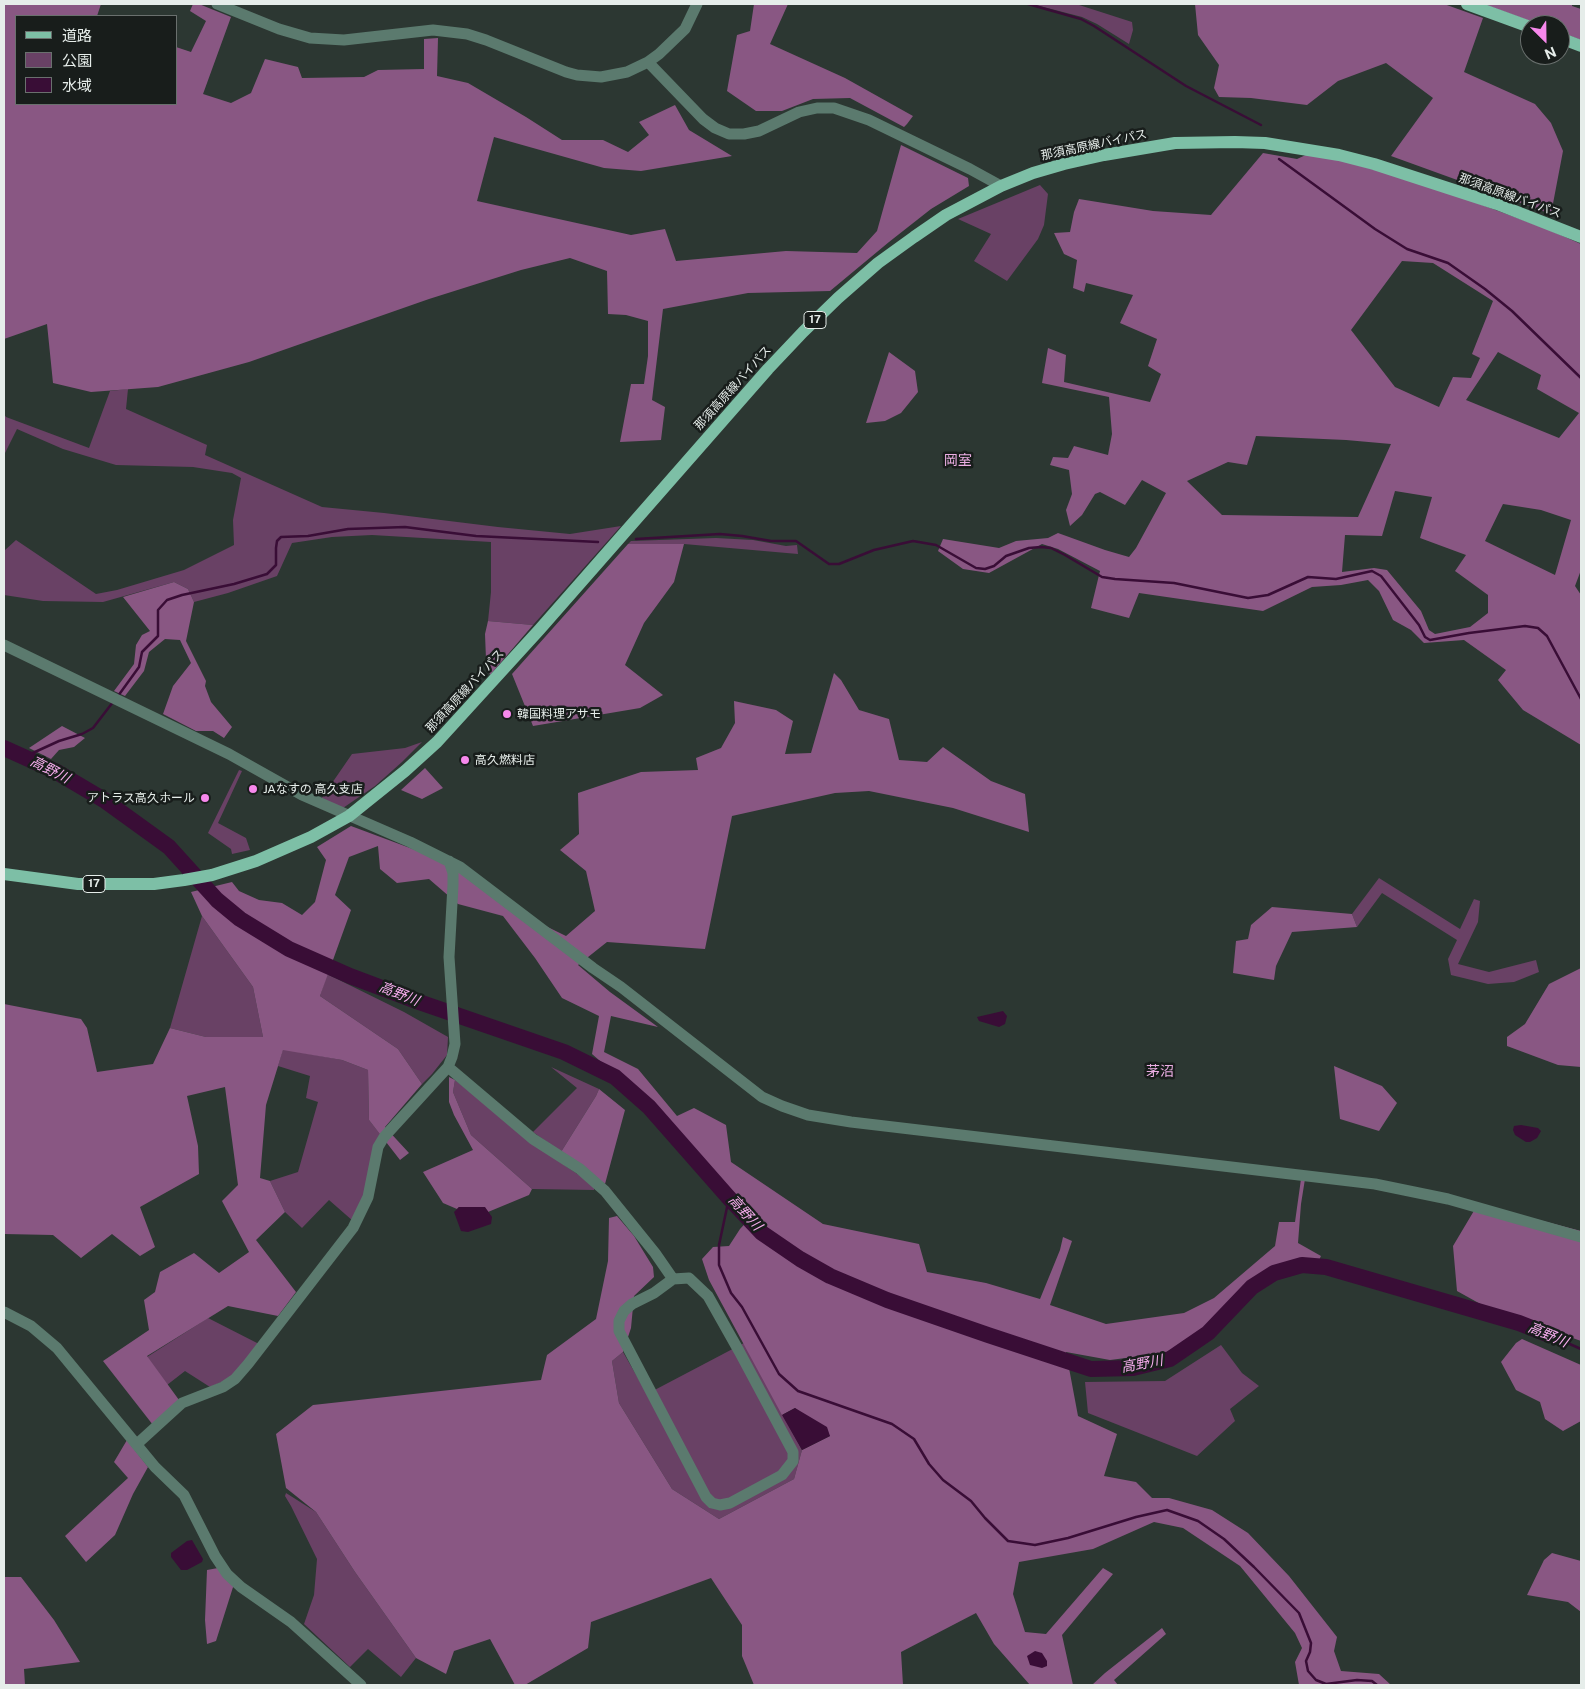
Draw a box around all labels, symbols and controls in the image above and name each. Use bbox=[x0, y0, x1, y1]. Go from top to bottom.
legend bbox=[15, 15, 178, 105]
north arrow bbox=[1520, 15, 1570, 65]
text: 道路 bbox=[62, 27, 92, 44]
text: N bbox=[1542, 43, 1559, 62]
text: 公園 bbox=[62, 52, 92, 69]
text: 水域 bbox=[62, 77, 92, 94]
street label: 那須高原線バイパス bbox=[1040, 127, 1148, 163]
street label: 那須高原線バイパス bbox=[1457, 171, 1563, 221]
road number: 17 bbox=[804, 312, 826, 328]
street label: 那須高原線バイパス bbox=[692, 343, 774, 433]
district label: 岡室 bbox=[944, 453, 972, 469]
street label: 那須高原線バイパス bbox=[423, 647, 507, 735]
place label: 韓国料理アサモ bbox=[517, 707, 601, 721]
marker: 韓国料理アサモ bbox=[501, 708, 513, 720]
water label: 高野川 bbox=[27, 753, 73, 787]
place label: 高久燃料店 bbox=[475, 753, 535, 767]
marker: 高久燃料店 bbox=[459, 754, 471, 766]
place label: JAなすの 高久支店 bbox=[263, 782, 363, 796]
marker: JAなすの 高久支店 bbox=[247, 783, 259, 795]
place label: アトラス高久ホール bbox=[87, 791, 195, 805]
marker: アトラス高久ホール bbox=[199, 792, 211, 804]
road number: 17 bbox=[83, 876, 105, 892]
water label: 高野川 bbox=[376, 978, 422, 1010]
district label: 茅沼 bbox=[1146, 1064, 1174, 1080]
water label: 高野川 bbox=[725, 1192, 765, 1234]
water label: 高野川 bbox=[1525, 1319, 1571, 1351]
water label: 高野川 bbox=[1120, 1352, 1164, 1376]

